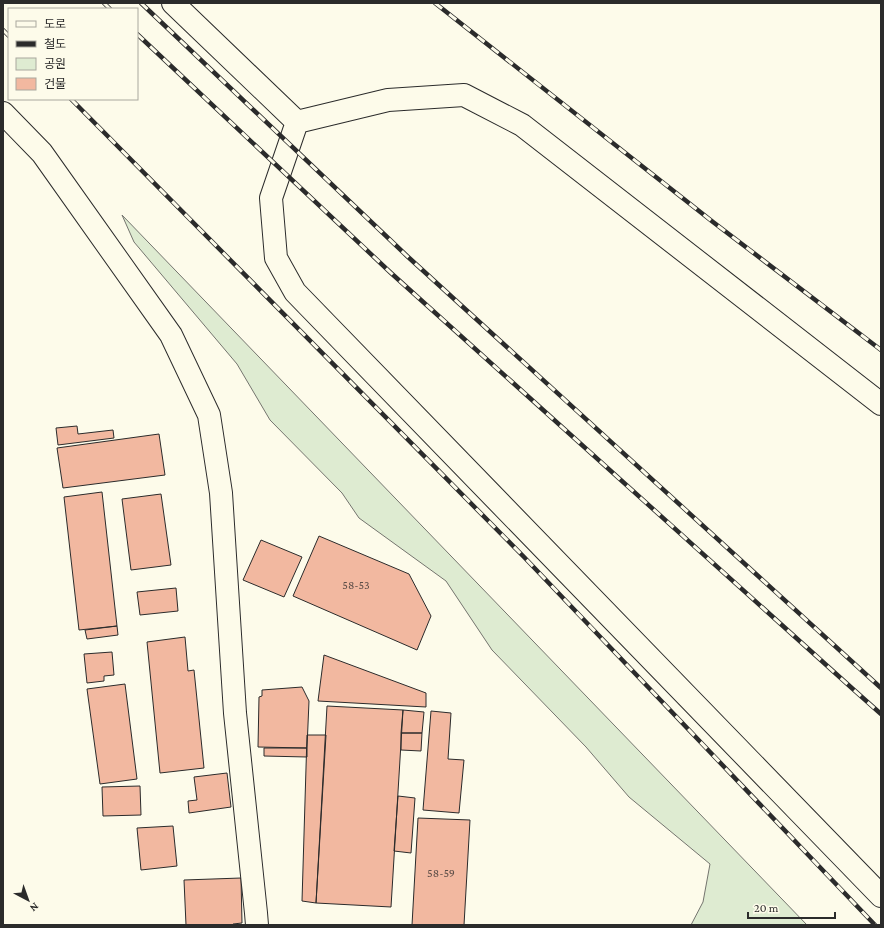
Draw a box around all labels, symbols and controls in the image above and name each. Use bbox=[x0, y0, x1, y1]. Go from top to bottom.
legend bbox=[8, 8, 138, 100]
text: 도로 bbox=[44, 17, 66, 31]
text: 철도 bbox=[44, 37, 66, 51]
text: 공원 bbox=[44, 57, 66, 71]
text: 건물 bbox=[44, 77, 66, 91]
house number: 58-53 bbox=[342, 578, 370, 592]
house number: 58-59 bbox=[427, 866, 455, 880]
north arrow bbox=[8, 880, 48, 920]
scale bar bbox=[748, 894, 835, 920]
text: N bbox=[27, 901, 41, 915]
text: 20 m bbox=[754, 901, 779, 915]

